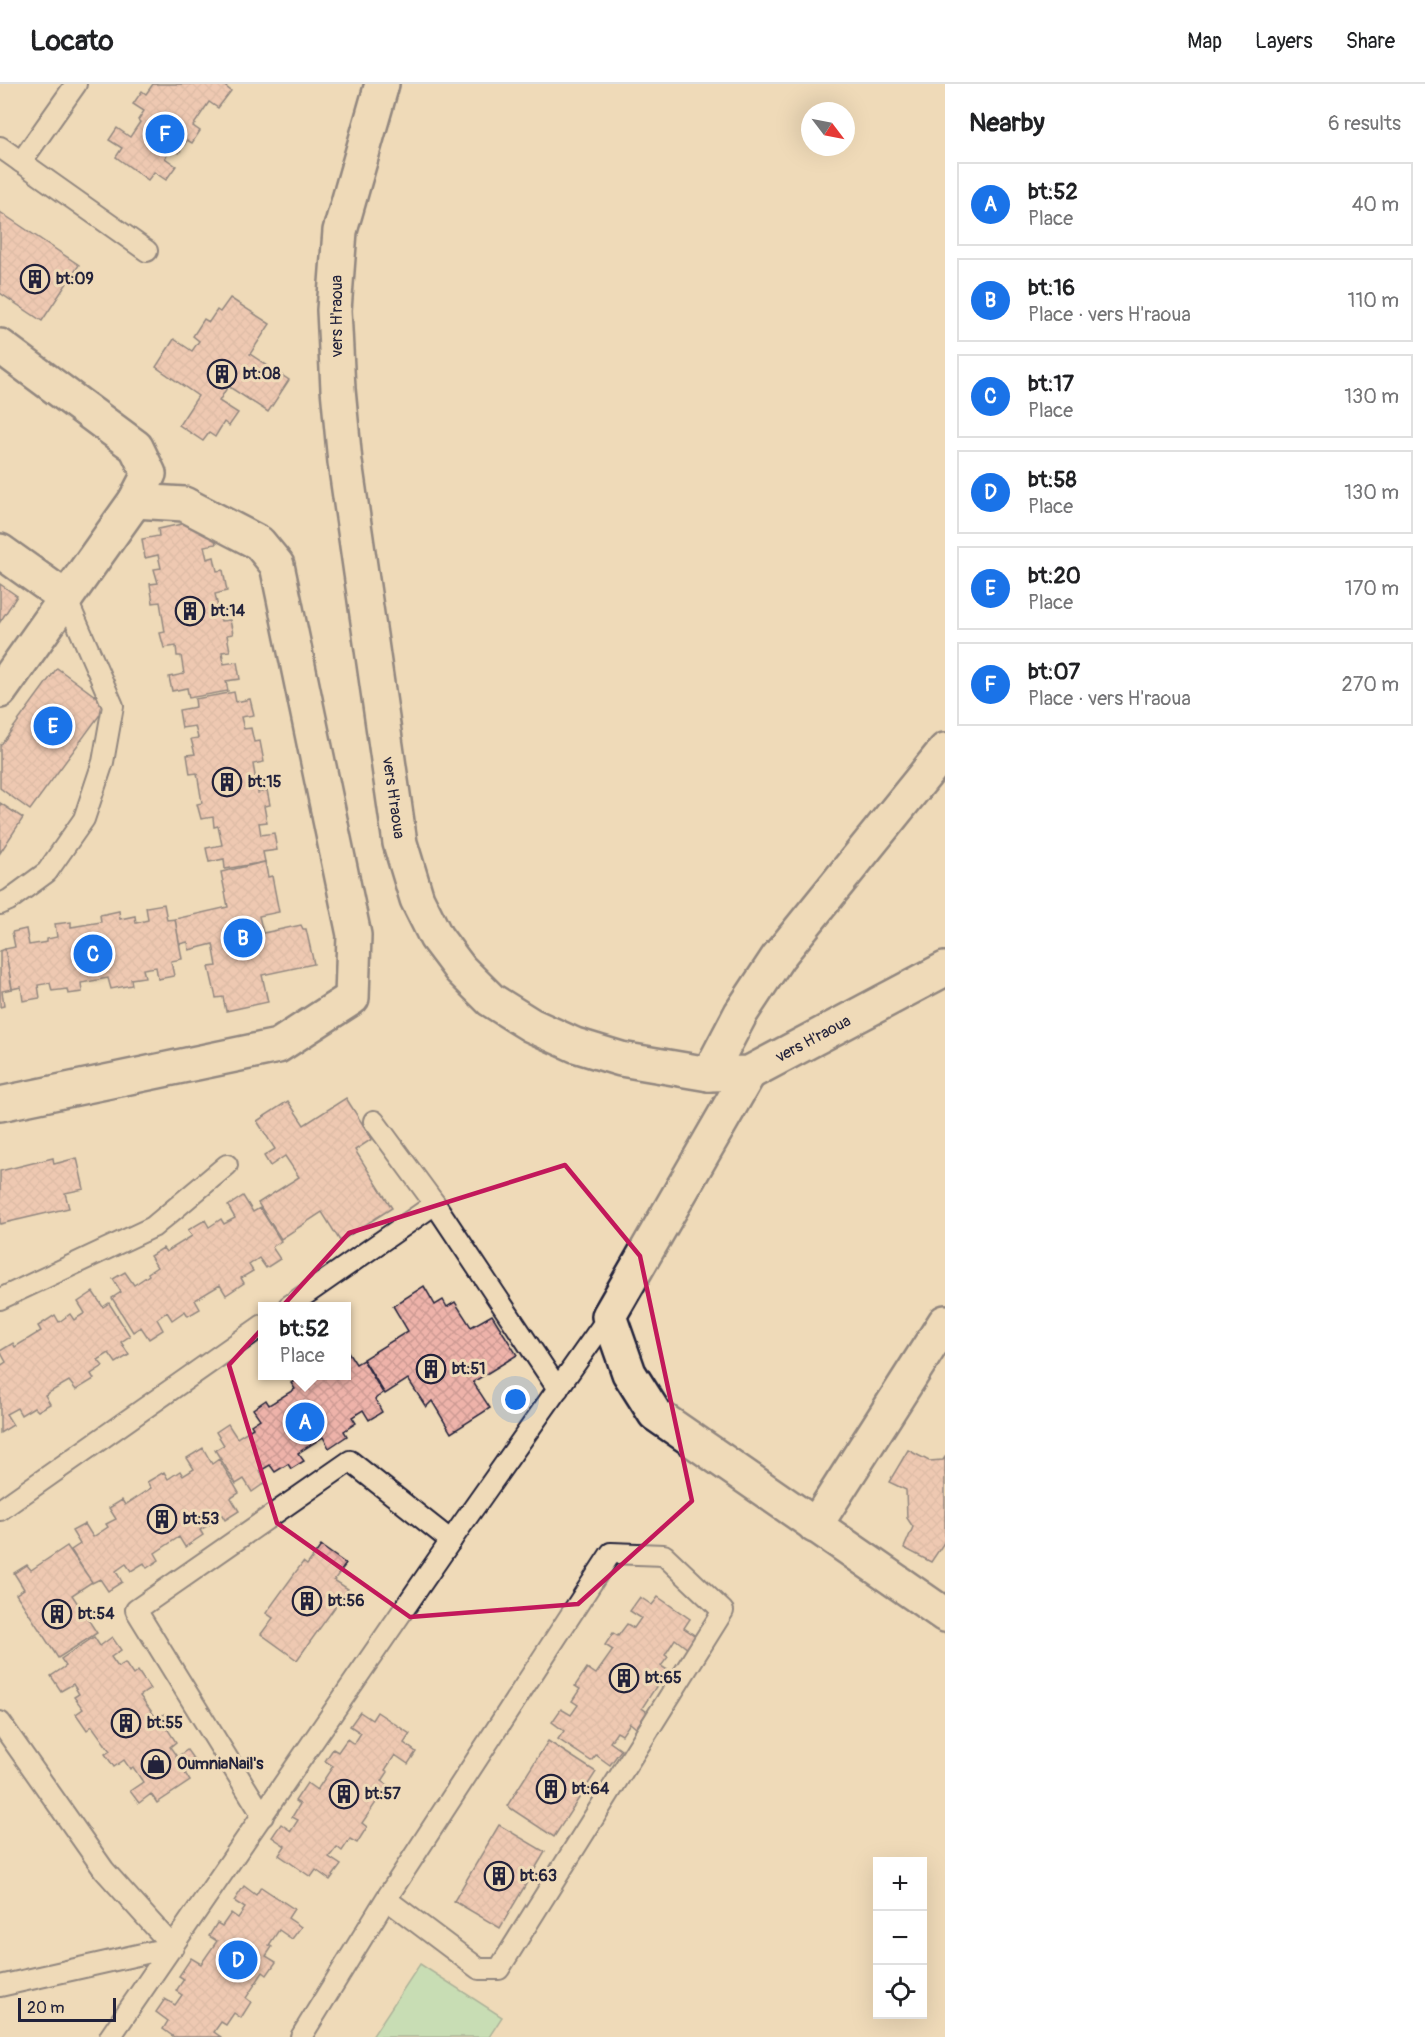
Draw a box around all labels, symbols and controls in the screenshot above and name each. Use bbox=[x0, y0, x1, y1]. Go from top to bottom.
text: Locato bbox=[30, 24, 114, 59]
text: Map bbox=[1187, 28, 1222, 55]
text: Layers bbox=[1255, 28, 1313, 55]
text: Share bbox=[1346, 28, 1395, 55]
north arrow bbox=[801, 102, 855, 156]
text: Nearby bbox=[969, 107, 1045, 139]
text: 6 results bbox=[1328, 111, 1401, 136]
pin: F bbox=[146, 112, 184, 156]
text: bt:52 bbox=[1028, 178, 1078, 206]
text: A bbox=[984, 192, 997, 217]
text: 40 m bbox=[1352, 192, 1399, 217]
text: Place bbox=[1028, 206, 1073, 231]
building icon: bt:09 bbox=[19, 263, 51, 295]
place label: bt:09 bbox=[56, 269, 94, 289]
text: bt:16 bbox=[1028, 274, 1075, 302]
street label: vers H'raoua bbox=[327, 275, 347, 358]
text: B bbox=[985, 288, 996, 313]
text: 110 m bbox=[1348, 288, 1399, 313]
text: Place · vers H'raoua bbox=[1028, 302, 1191, 327]
building icon: bt:08 bbox=[206, 358, 238, 390]
place label: bt:08 bbox=[243, 364, 281, 384]
text: bt:17 bbox=[1028, 370, 1074, 398]
text: C bbox=[984, 384, 997, 409]
text: 130 m bbox=[1344, 384, 1399, 409]
text: Place bbox=[1028, 398, 1073, 423]
text: bt:58 bbox=[1028, 466, 1077, 494]
text: D bbox=[984, 480, 997, 505]
text: 130 m bbox=[1344, 480, 1399, 505]
text: Place bbox=[1028, 494, 1073, 519]
text: bt:20 bbox=[1028, 562, 1081, 590]
text: E bbox=[985, 576, 996, 601]
text: 170 m bbox=[1345, 576, 1399, 601]
text: Place bbox=[1028, 590, 1073, 615]
building icon: bt:14 bbox=[174, 595, 206, 627]
place label: bt:14 bbox=[211, 601, 246, 621]
text: bt:07 bbox=[1028, 658, 1080, 686]
text: F bbox=[984, 672, 997, 697]
text: 270 m bbox=[1341, 672, 1399, 697]
text: Place · vers H'raoua bbox=[1028, 686, 1191, 711]
pin: E bbox=[34, 704, 72, 748]
street label: vers H'raoua bbox=[378, 755, 409, 840]
building icon: bt:15 bbox=[211, 766, 243, 798]
place label: bt:15 bbox=[248, 772, 282, 792]
pin: B bbox=[224, 916, 262, 960]
pin: C bbox=[74, 932, 112, 976]
street label: vers H'raoua bbox=[771, 1011, 854, 1067]
popup bbox=[258, 1302, 351, 1380]
text: bt:52 bbox=[280, 1315, 329, 1343]
text: Place bbox=[280, 1343, 325, 1368]
building icon: bt:51 bbox=[415, 1353, 447, 1385]
place label: bt:51 bbox=[452, 1359, 486, 1379]
your location bbox=[501, 1385, 530, 1414]
pin: A bbox=[286, 1400, 324, 1444]
building icon: bt:53 bbox=[146, 1503, 178, 1535]
place label: bt:53 bbox=[183, 1509, 219, 1529]
building icon: bt:56 bbox=[291, 1585, 323, 1617]
place label: bt:56 bbox=[328, 1591, 365, 1611]
building icon: bt:54 bbox=[41, 1598, 73, 1630]
place label: bt:54 bbox=[78, 1604, 115, 1624]
building icon: bt:65 bbox=[608, 1662, 640, 1694]
place label: bt:65 bbox=[645, 1668, 682, 1688]
building icon: bt:55 bbox=[110, 1707, 142, 1739]
place label: bt:55 bbox=[147, 1713, 183, 1733]
shop icon: OumniaNail's bbox=[140, 1748, 172, 1780]
place label: OumniaNail's bbox=[177, 1754, 264, 1774]
building icon: bt:64 bbox=[535, 1773, 567, 1805]
building icon: bt:57 bbox=[328, 1778, 360, 1810]
place label: bt:64 bbox=[572, 1779, 610, 1799]
place label: bt:57 bbox=[365, 1784, 401, 1804]
map controls bbox=[873, 1857, 927, 2019]
button: + bbox=[873, 1857, 927, 1911]
building icon: bt:63 bbox=[483, 1860, 515, 1892]
place label: bt:63 bbox=[520, 1866, 557, 1886]
button: − bbox=[873, 1911, 927, 1965]
pin: D bbox=[218, 1938, 258, 1982]
button: locate bbox=[873, 1965, 927, 2019]
scale bar bbox=[18, 1995, 116, 2022]
text: 20 m bbox=[27, 1998, 65, 2018]

